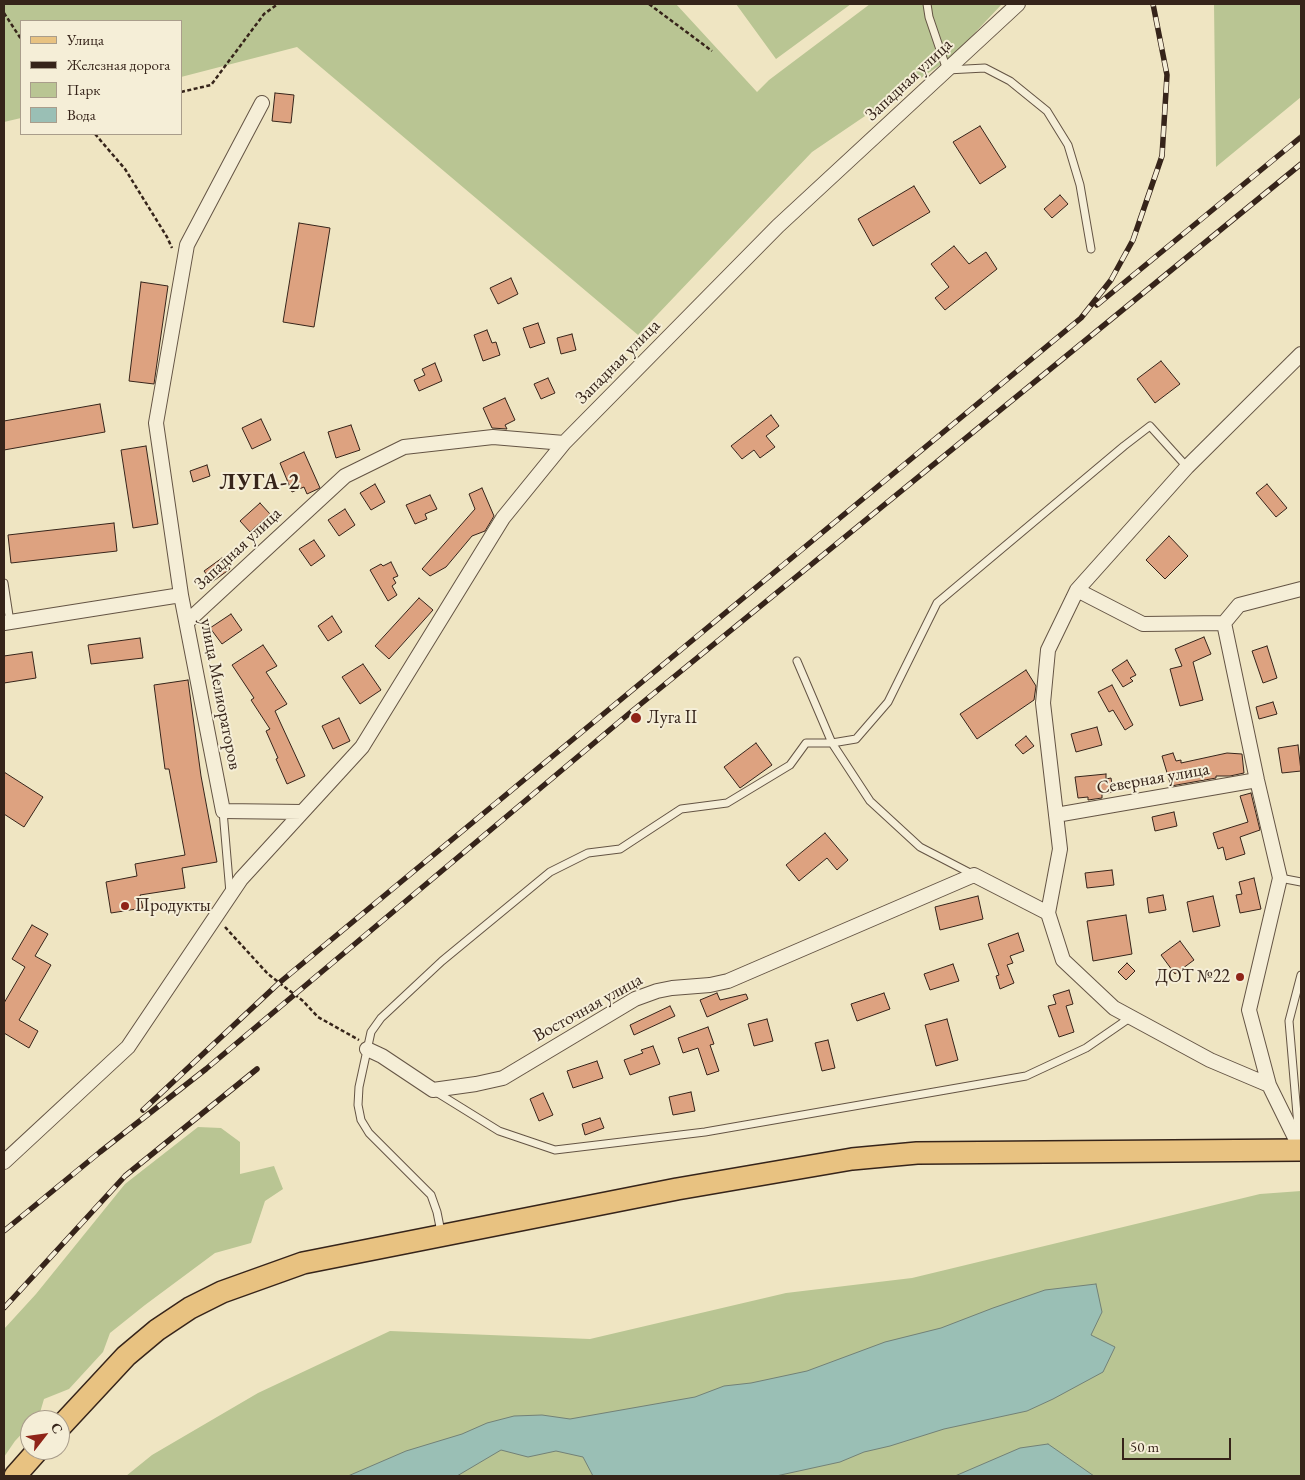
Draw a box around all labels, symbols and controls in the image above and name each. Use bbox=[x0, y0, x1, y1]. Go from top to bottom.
legend bbox=[20, 20, 182, 135]
text: Улица bbox=[67, 30, 104, 49]
street label: Западная улица bbox=[861, 34, 957, 126]
text: Железная дорога bbox=[67, 55, 170, 74]
text: Парк bbox=[67, 80, 100, 99]
text: Вода bbox=[67, 105, 96, 124]
street label: Западная улица bbox=[571, 315, 665, 409]
district label: ЛУГА-2 bbox=[219, 470, 301, 496]
street label: Западная улица bbox=[190, 503, 286, 595]
street label: улица Мелиораторов bbox=[195, 616, 245, 772]
place label: Луга II bbox=[647, 707, 697, 729]
marker: Луга II bbox=[629, 711, 643, 725]
street label: Северная улица bbox=[1095, 758, 1211, 800]
place label: Продукты bbox=[135, 895, 211, 917]
marker: Продукты bbox=[119, 900, 131, 912]
place label: ДОТ №22 bbox=[1155, 966, 1230, 988]
street label: Восточная улица bbox=[530, 969, 646, 1047]
marker: ДОТ №22 bbox=[1234, 971, 1246, 983]
north arrow bbox=[20, 1410, 70, 1460]
text: С bbox=[47, 1419, 67, 1437]
scale bar bbox=[1125, 1428, 1234, 1460]
text: 50 m bbox=[1130, 1437, 1159, 1456]

